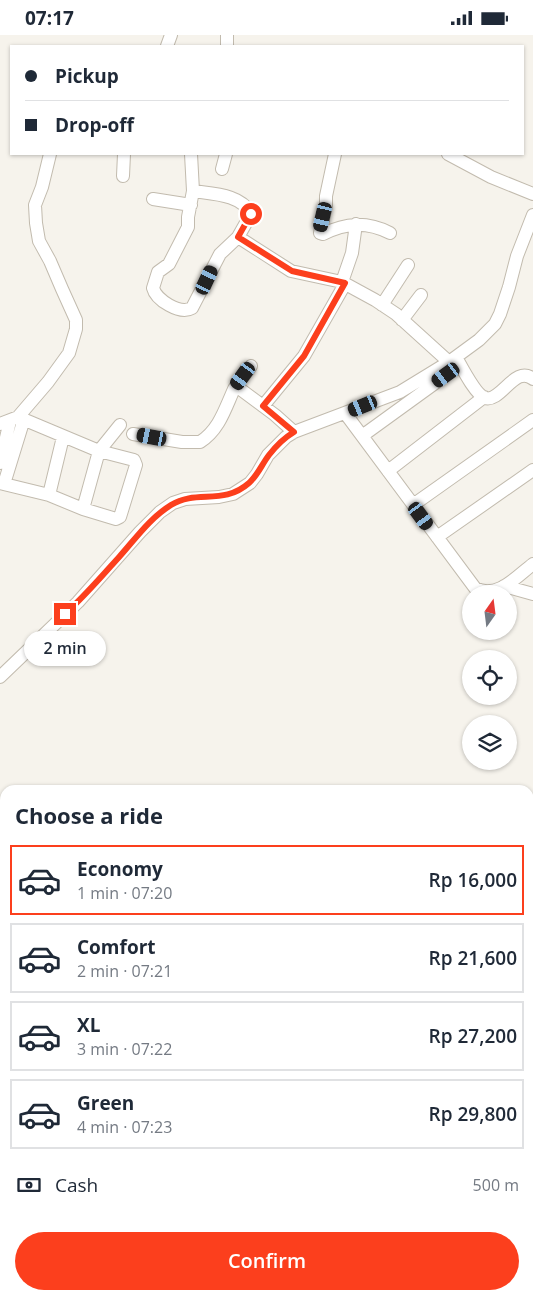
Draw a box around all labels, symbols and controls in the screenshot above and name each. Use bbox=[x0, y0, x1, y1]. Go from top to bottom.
text: 07:17 bbox=[25, 5, 74, 31]
text: Pickup bbox=[55, 63, 119, 89]
text: Drop-off bbox=[55, 112, 134, 138]
car bbox=[312, 201, 333, 233]
route start bbox=[240, 203, 262, 225]
car bbox=[193, 263, 220, 297]
car bbox=[228, 359, 257, 393]
car bbox=[429, 360, 462, 390]
car bbox=[346, 393, 379, 419]
car bbox=[135, 427, 168, 447]
car bbox=[406, 499, 435, 533]
north arrow bbox=[462, 585, 518, 640]
map controls bbox=[462, 585, 517, 770]
route end bbox=[54, 603, 76, 625]
callout: 2 min bbox=[24, 631, 106, 667]
text: 2 min bbox=[43, 637, 87, 659]
button: locate bbox=[462, 650, 517, 705]
button: layers bbox=[462, 715, 517, 770]
text: Choose a ride bbox=[15, 800, 163, 830]
text: Economy bbox=[77, 856, 163, 882]
icon: car bbox=[17, 858, 62, 903]
text: Rp 16,000 bbox=[429, 867, 517, 893]
text: 1 min · 07:20 bbox=[77, 882, 172, 904]
text: Comfort bbox=[77, 934, 156, 960]
icon: car bbox=[17, 936, 62, 981]
text: Rp 21,600 bbox=[429, 945, 517, 971]
text: 2 min · 07:21 bbox=[77, 960, 172, 982]
text: XL bbox=[77, 1012, 100, 1038]
icon: car bbox=[17, 1014, 62, 1059]
text: Rp 27,200 bbox=[429, 1023, 517, 1049]
text: 3 min · 07:22 bbox=[77, 1038, 172, 1060]
text: Green bbox=[77, 1090, 134, 1116]
icon: car bbox=[17, 1092, 62, 1137]
text: Rp 29,800 bbox=[429, 1101, 517, 1127]
text: 4 min · 07:23 bbox=[77, 1116, 172, 1138]
icon: cash bbox=[15, 1171, 43, 1199]
text: Cash bbox=[55, 1172, 98, 1198]
text: 500 m bbox=[473, 1174, 519, 1196]
button: Confirm bbox=[15, 1232, 519, 1290]

